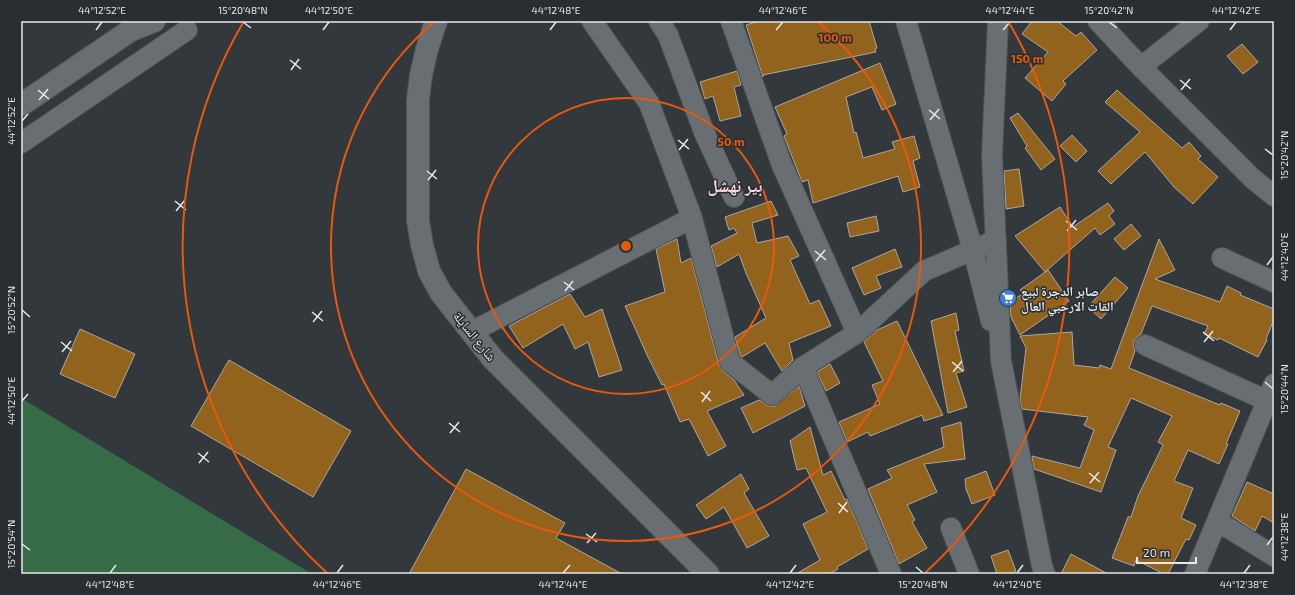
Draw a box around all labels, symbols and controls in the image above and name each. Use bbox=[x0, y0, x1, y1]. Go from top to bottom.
text: 44°12'52"E bbox=[78, 4, 126, 16]
text: 15°20'48"N bbox=[218, 4, 268, 16]
text: 44°12'50"E bbox=[305, 4, 353, 16]
text: 44°12'48"E bbox=[532, 4, 581, 16]
text: 44°12'46"E bbox=[759, 4, 808, 16]
text: 44°12'44"E bbox=[986, 4, 1035, 16]
text: 15°20'42"N bbox=[1085, 4, 1133, 16]
text: 44°12'42"E bbox=[1212, 4, 1261, 16]
text: 100 m bbox=[818, 30, 852, 44]
text: 150 m bbox=[1011, 51, 1043, 65]
text: 44°12'52"E bbox=[5, 97, 17, 145]
text: 15°20'42"N bbox=[1278, 131, 1290, 179]
text: 50 m bbox=[717, 134, 745, 148]
district label: بير نهشل bbox=[708, 175, 763, 197]
text: 44°12'40"E bbox=[1278, 232, 1290, 281]
centre of rings bbox=[619, 239, 633, 253]
place label: صابر الدجرة لبيع القات الارحبي العال bbox=[1021, 283, 1114, 317]
text: 15°20'52"N bbox=[5, 286, 17, 334]
supermarket icon: صابر الدجرة لبيع القات الارحبي العال bbox=[998, 288, 1018, 308]
street label: شارع السايلة bbox=[449, 308, 500, 365]
text: 15°20'44"N bbox=[1278, 364, 1290, 414]
text: 44°12'50"E bbox=[5, 377, 17, 425]
text: 44°12'38"E bbox=[1278, 512, 1290, 561]
text: 15°20'54"N bbox=[5, 520, 17, 568]
scale bar bbox=[1137, 539, 1196, 565]
text: 20 m bbox=[1143, 545, 1170, 559]
text: 44°12'48"E bbox=[86, 578, 135, 590]
text: 44°12'46"E bbox=[313, 578, 362, 590]
text: 44°12'44"E bbox=[539, 578, 588, 590]
text: 44°12'42"E bbox=[766, 578, 815, 590]
text: 15°20'48"N bbox=[898, 578, 948, 590]
text: 44°12'40"E bbox=[993, 578, 1042, 590]
text: 44°12'38"E bbox=[1220, 578, 1269, 590]

